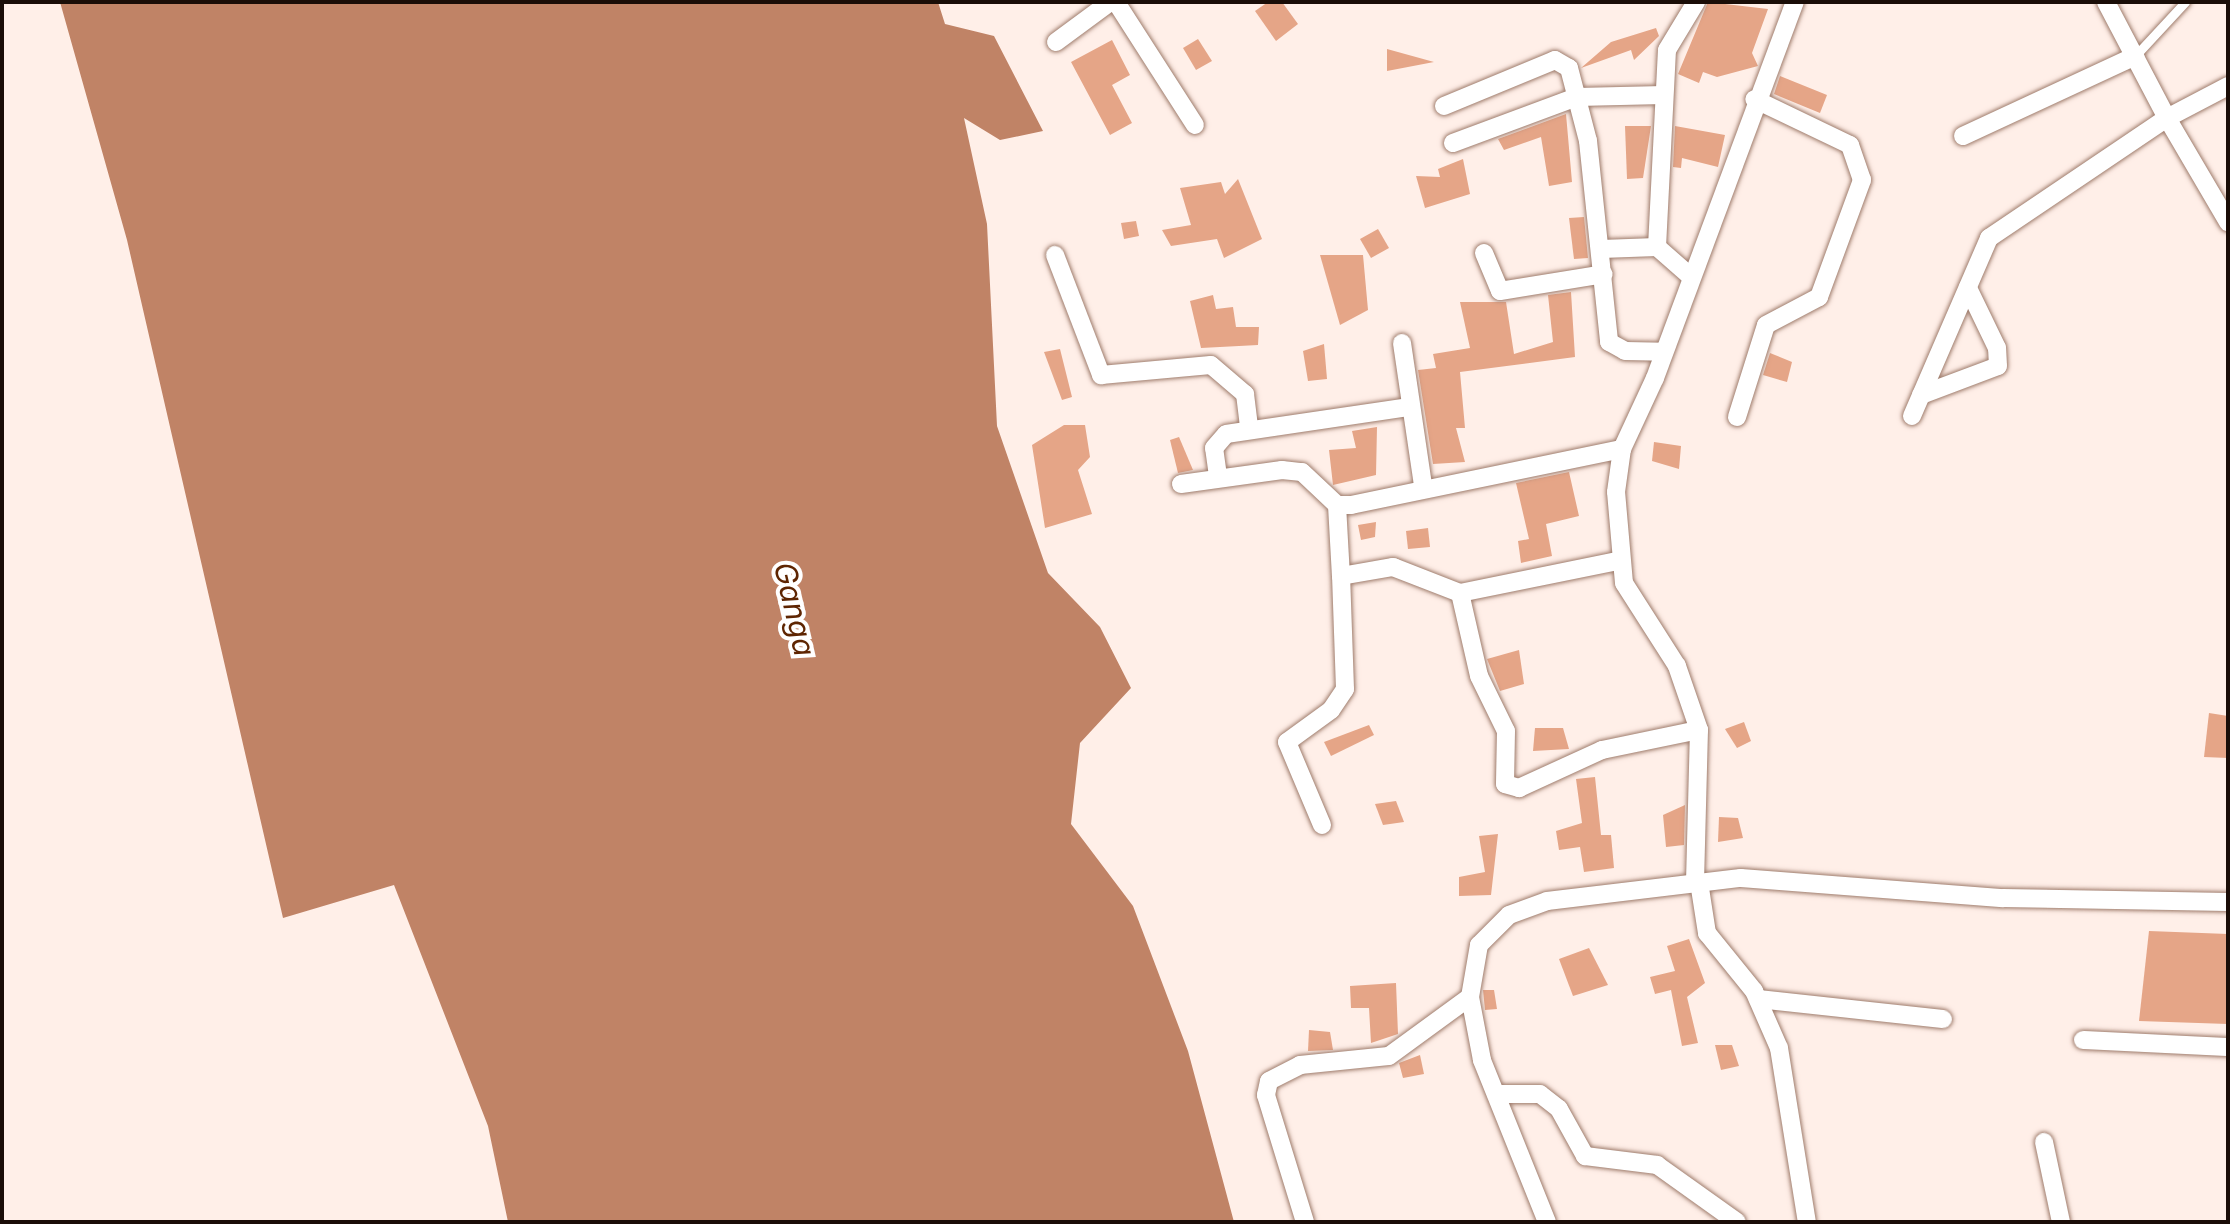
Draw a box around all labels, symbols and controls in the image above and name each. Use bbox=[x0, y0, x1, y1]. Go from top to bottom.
water label: Ganga bbox=[767, 559, 823, 659]

